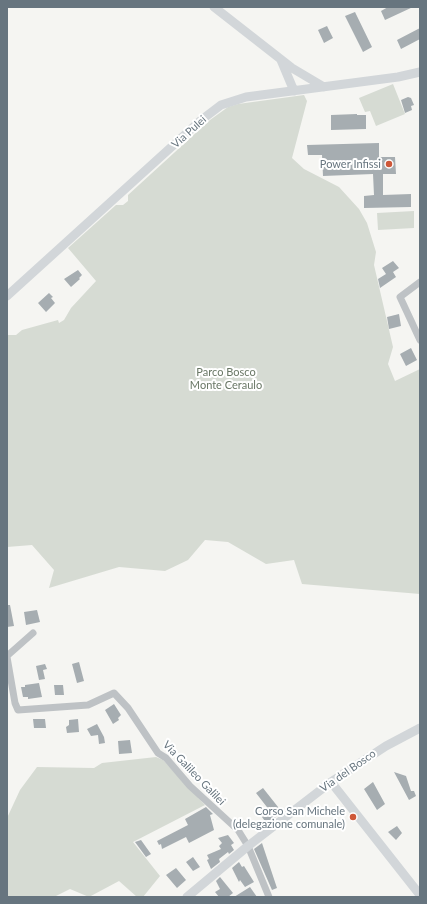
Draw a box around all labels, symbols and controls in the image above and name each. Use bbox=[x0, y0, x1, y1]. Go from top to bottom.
street label: Via Pulei bbox=[169, 113, 209, 151]
place label: Power Infissi bbox=[320, 157, 381, 171]
marker: Power Infissi bbox=[384, 159, 394, 169]
park label: Parco Bosco Monte Ceraulo bbox=[190, 365, 262, 391]
street label: Via Galileo Galilei bbox=[160, 738, 228, 808]
street label: Via del Bosco bbox=[318, 747, 378, 795]
place label: Corso San Michele (delegazione comunale) bbox=[233, 804, 345, 830]
marker: Corso San Michele (delegazione comunale) bbox=[348, 812, 358, 822]

